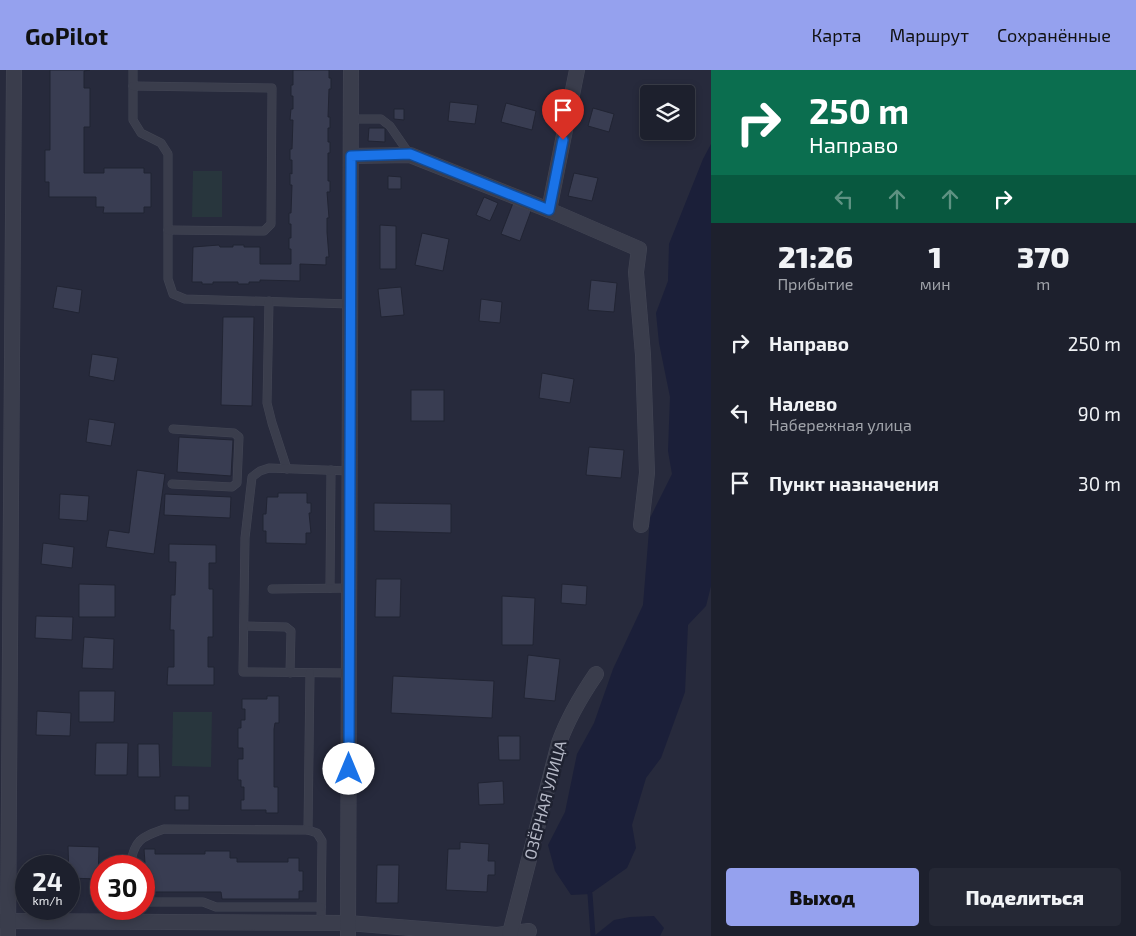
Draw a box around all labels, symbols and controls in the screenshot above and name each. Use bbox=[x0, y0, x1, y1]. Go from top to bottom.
text: GoPilot bbox=[25, 21, 108, 50]
text: Карта bbox=[811, 24, 861, 46]
text: Маршрут bbox=[889, 24, 969, 46]
text: Сохранённые bbox=[997, 24, 1111, 46]
map controls bbox=[640, 85, 695, 140]
button: layers bbox=[640, 85, 695, 140]
pin bbox=[542, 89, 584, 140]
text: 250 m bbox=[809, 89, 909, 131]
icon: right bbox=[726, 90, 791, 155]
icon: arrive bbox=[549, 96, 577, 124]
text: Направо bbox=[809, 131, 898, 157]
icon: left bbox=[830, 185, 858, 213]
icon: ahead bbox=[883, 185, 911, 213]
icon: ahead bbox=[936, 185, 964, 213]
icon: right bbox=[989, 185, 1017, 213]
text: 21:26 bbox=[778, 238, 853, 274]
text: 1 bbox=[928, 238, 942, 274]
text: 370 bbox=[1017, 238, 1070, 274]
text: Прибытие bbox=[777, 274, 853, 293]
text: мин bbox=[920, 274, 951, 293]
text: m bbox=[1036, 274, 1050, 293]
icon: right bbox=[726, 329, 754, 357]
text: Направо bbox=[769, 332, 849, 355]
text: 250 m bbox=[1068, 332, 1121, 355]
text: Налево bbox=[769, 392, 837, 415]
icon: left bbox=[726, 399, 754, 427]
text: 90 m bbox=[1078, 402, 1121, 425]
text: Набережная улица bbox=[769, 415, 912, 434]
icon: arrive bbox=[726, 469, 754, 497]
text: Пункт назначения bbox=[769, 472, 939, 495]
text: 30 m bbox=[1078, 472, 1121, 495]
street label: ОЗЁРНАЯ УЛИЦА bbox=[519, 738, 570, 862]
position arrow bbox=[322, 742, 374, 794]
speed limit sign: 30 bbox=[90, 855, 155, 920]
text: 24 bbox=[32, 866, 63, 896]
button: Выход bbox=[726, 868, 919, 926]
button: Поделиться bbox=[929, 868, 1121, 926]
text: km/h bbox=[33, 893, 62, 907]

